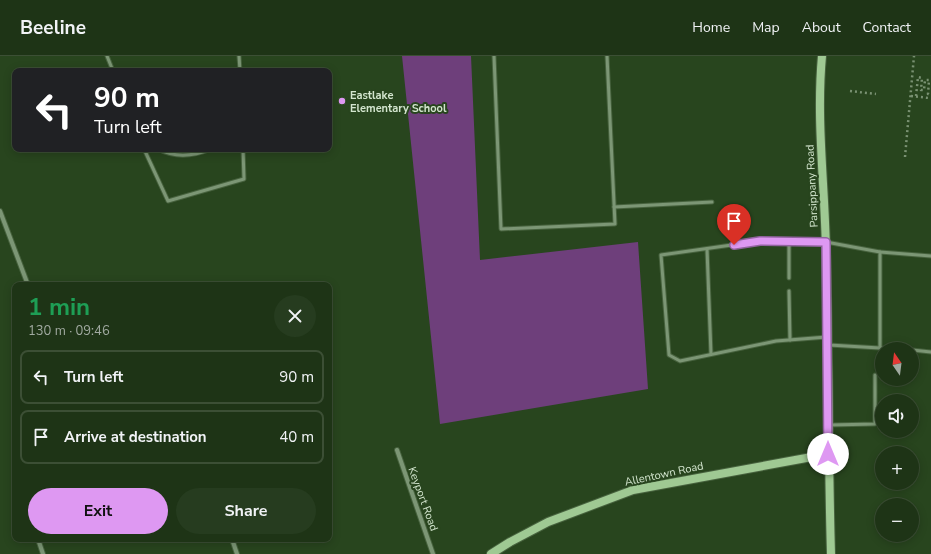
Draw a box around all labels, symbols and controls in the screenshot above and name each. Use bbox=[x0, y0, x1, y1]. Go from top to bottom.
text: Beeline bbox=[20, 15, 86, 41]
text: Home bbox=[692, 18, 730, 37]
text: Map bbox=[752, 18, 780, 37]
text: About bbox=[802, 18, 841, 37]
text: Contact bbox=[863, 18, 911, 37]
text: 90 m bbox=[94, 79, 160, 117]
icon: left bbox=[28, 84, 80, 136]
place label: Eastlake Elementary School bbox=[350, 88, 447, 116]
marker: Eastlake Elementary School bbox=[337, 96, 347, 106]
text: Turn left bbox=[94, 115, 162, 139]
street label: Parsippany Road bbox=[802, 144, 822, 228]
pin bbox=[717, 204, 751, 245]
icon: arrive bbox=[723, 210, 745, 232]
text: 1 min bbox=[28, 291, 90, 323]
button: close bbox=[274, 295, 316, 337]
text: 130 m · 09:46 bbox=[28, 322, 110, 340]
north arrow bbox=[875, 342, 919, 386]
map controls bbox=[875, 342, 919, 542]
icon: left bbox=[30, 366, 52, 388]
text: Turn left bbox=[64, 367, 123, 387]
text: 90 m bbox=[279, 367, 314, 387]
button: sound bbox=[875, 394, 919, 438]
icon: arrive bbox=[30, 426, 52, 448]
text: Arrive at destination bbox=[64, 427, 207, 447]
text: 40 m bbox=[279, 427, 314, 447]
position arrow bbox=[807, 433, 849, 475]
button: + bbox=[875, 446, 919, 490]
street label: Allentown Road bbox=[623, 458, 705, 490]
street label: Keyport Road bbox=[404, 465, 442, 533]
button: Exit bbox=[28, 488, 168, 534]
button: Share bbox=[176, 488, 316, 534]
button: − bbox=[875, 498, 919, 542]

